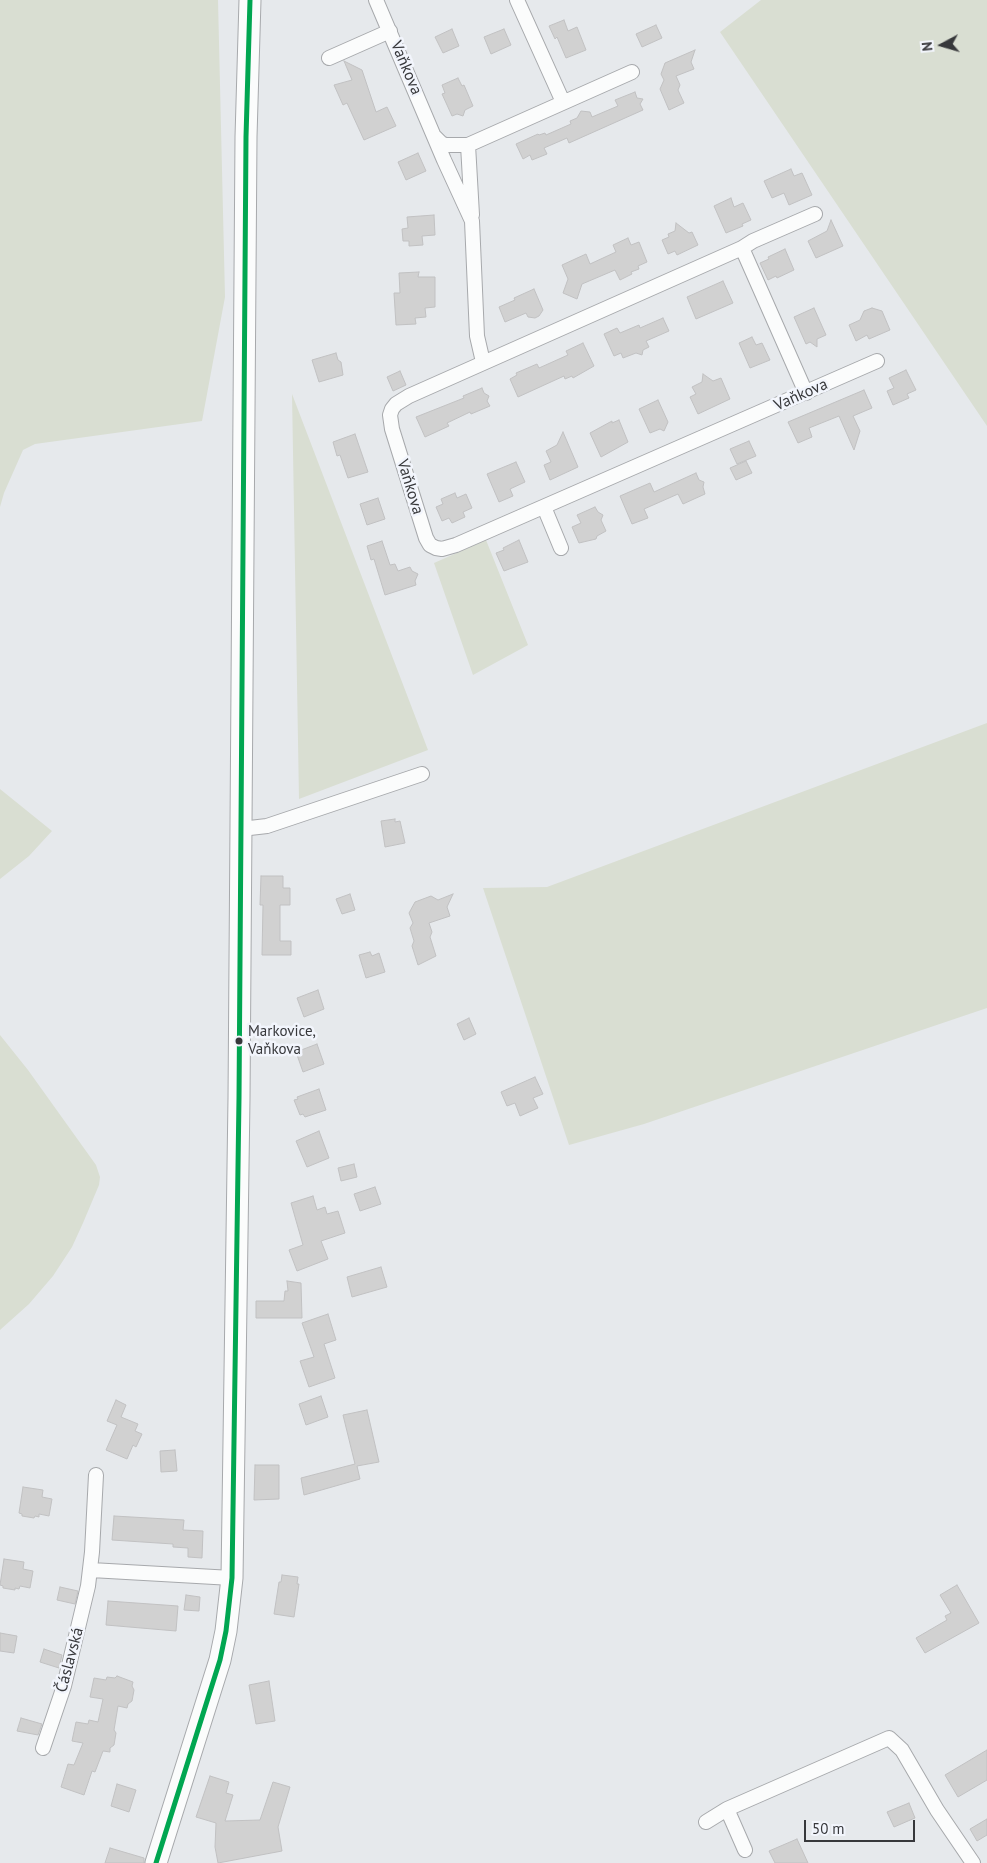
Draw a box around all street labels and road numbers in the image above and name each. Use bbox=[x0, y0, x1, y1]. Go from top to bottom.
street label: Vaňkova bbox=[386, 38, 426, 98]
street label: Vaňkova bbox=[771, 375, 831, 415]
street label: Vaňkova bbox=[393, 457, 427, 517]
street label: Čáslavská bbox=[52, 1625, 88, 1695]

